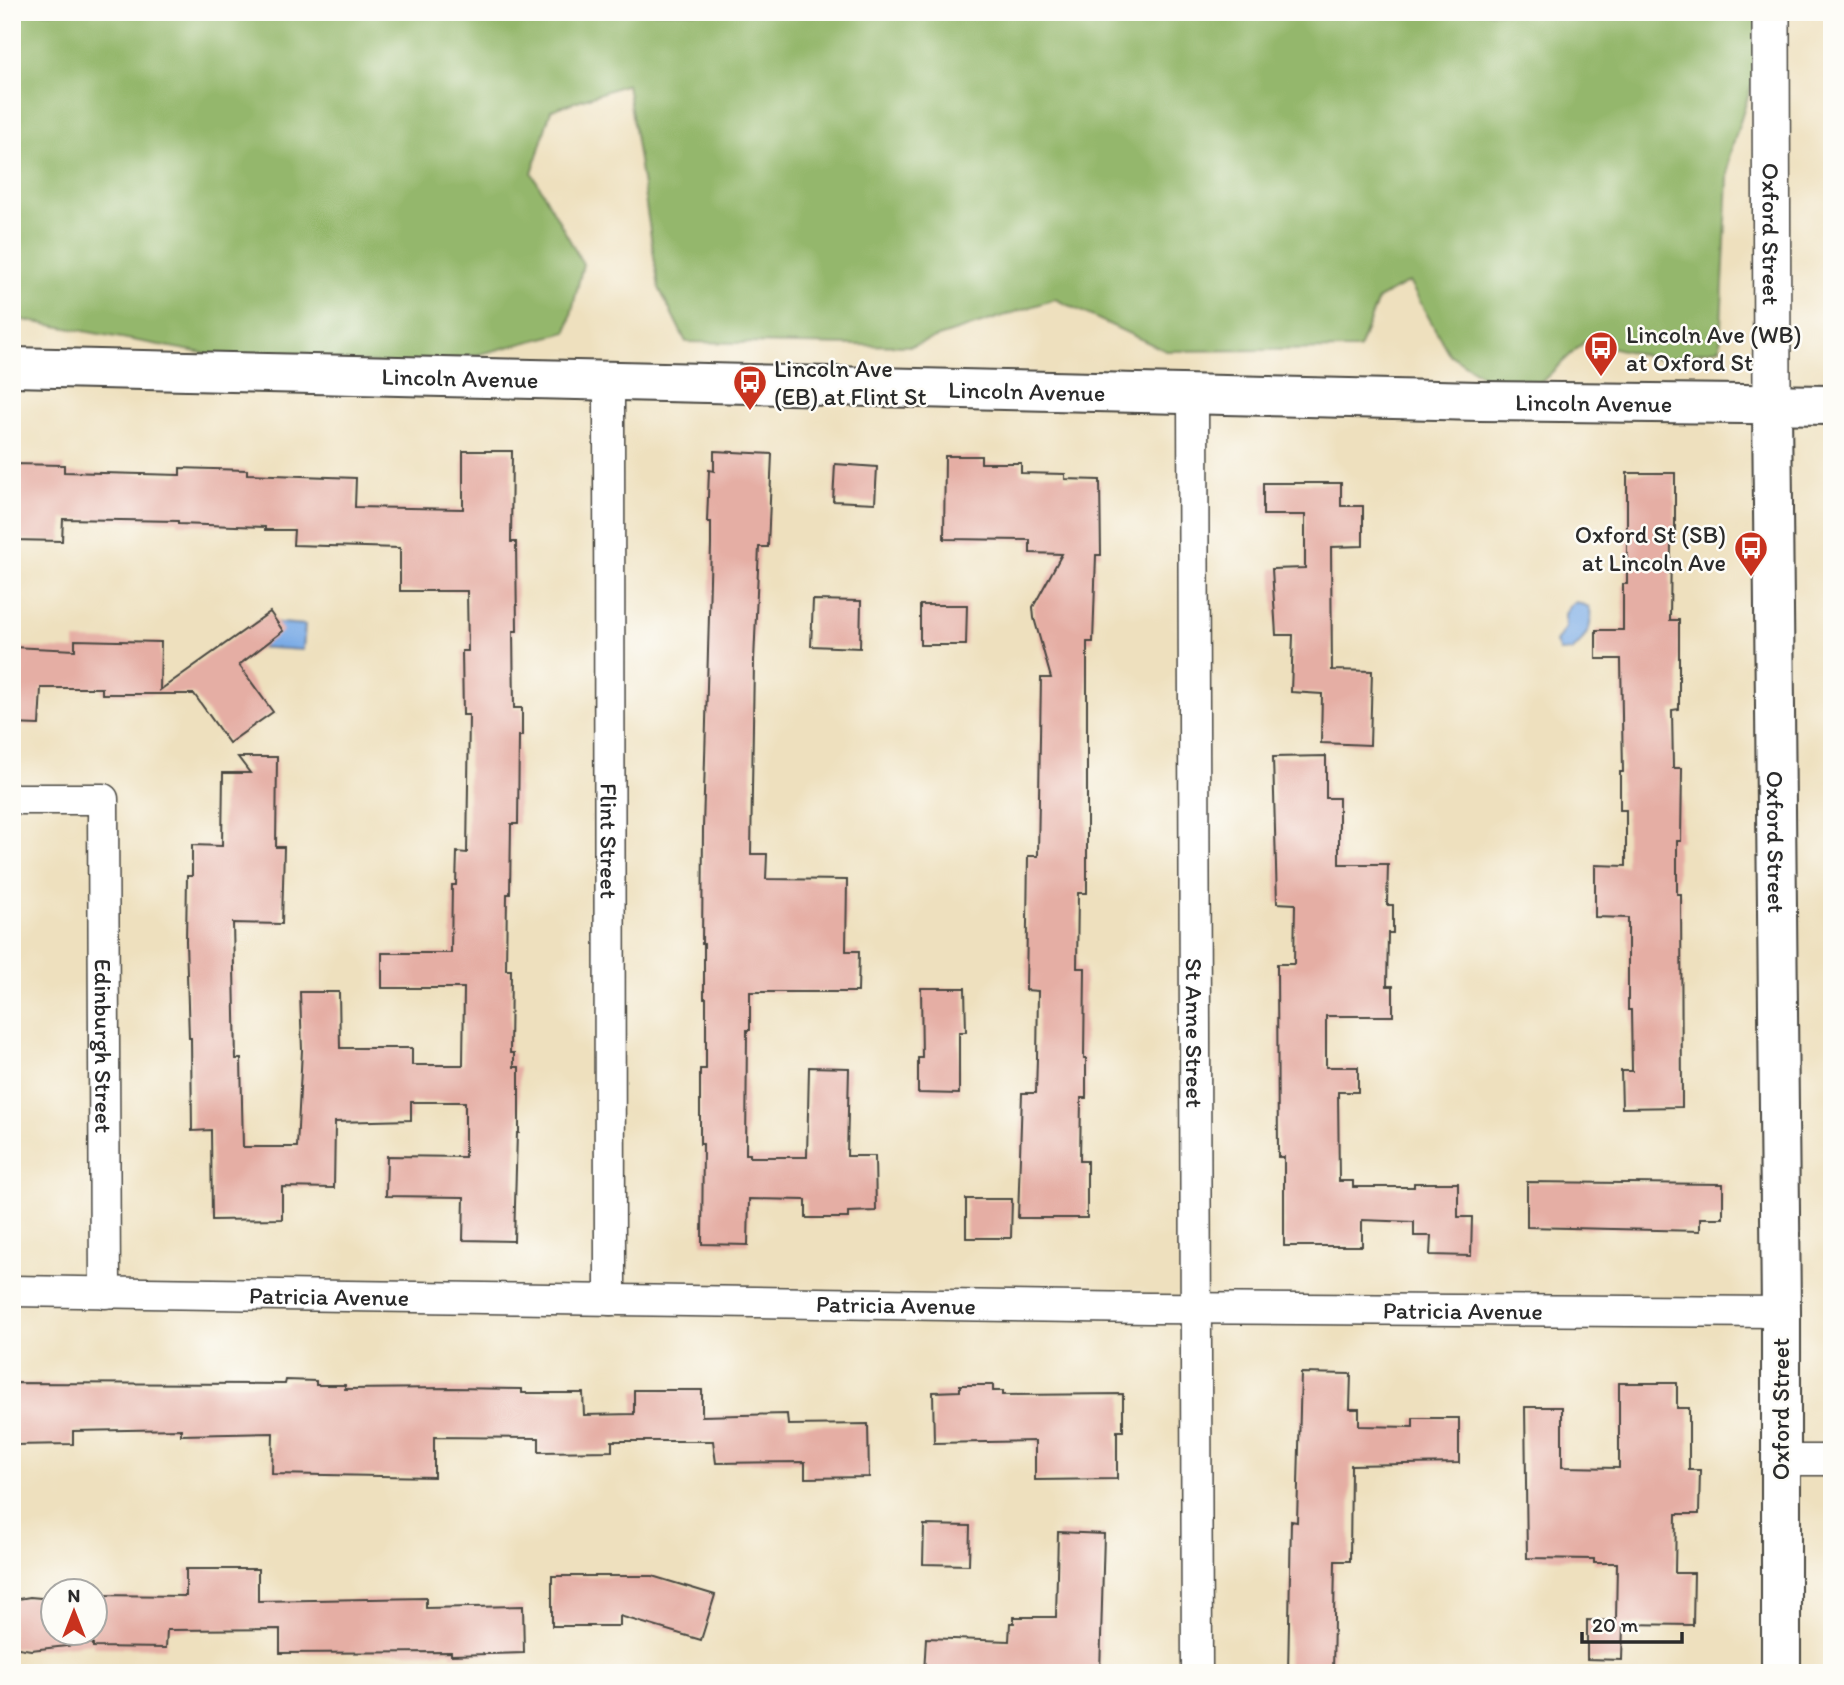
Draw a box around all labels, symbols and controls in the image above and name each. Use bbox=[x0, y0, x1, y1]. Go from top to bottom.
street label: Oxford Street bbox=[1757, 163, 1786, 305]
place label: Lincoln Ave (WB) at Oxford St bbox=[1626, 320, 1801, 377]
bus stop icon: Lincoln Ave (WB) at Oxford St bbox=[1582, 329, 1620, 378]
place label: Lincoln Ave (EB) at Flint St bbox=[774, 354, 926, 411]
street label: Lincoln Avenue bbox=[381, 361, 539, 394]
bus stop icon: Lincoln Ave (EB) at Flint St bbox=[731, 363, 769, 412]
street label: Lincoln Avenue bbox=[948, 374, 1106, 407]
street label: Lincoln Avenue bbox=[1515, 387, 1672, 418]
place label: Oxford St (SB) at Lincoln Ave bbox=[1575, 520, 1726, 577]
bus stop icon: Oxford St (SB) at Lincoln Ave bbox=[1732, 529, 1770, 578]
street label: Oxford Street bbox=[1761, 771, 1792, 913]
street label: Flint Street bbox=[595, 783, 624, 899]
street label: St Anne Street bbox=[1180, 958, 1210, 1108]
street label: Edinburgh Street bbox=[89, 959, 119, 1133]
street label: Patricia Avenue bbox=[249, 1280, 409, 1311]
street label: Patricia Avenue bbox=[816, 1289, 976, 1320]
street label: Patricia Avenue bbox=[1383, 1295, 1543, 1325]
street label: Oxford Street bbox=[1766, 1338, 1795, 1480]
north arrow bbox=[38, 1576, 108, 1646]
text: N bbox=[68, 1584, 80, 1607]
scale bar bbox=[1582, 1601, 1681, 1645]
text: 20 m bbox=[1592, 1612, 1639, 1637]

